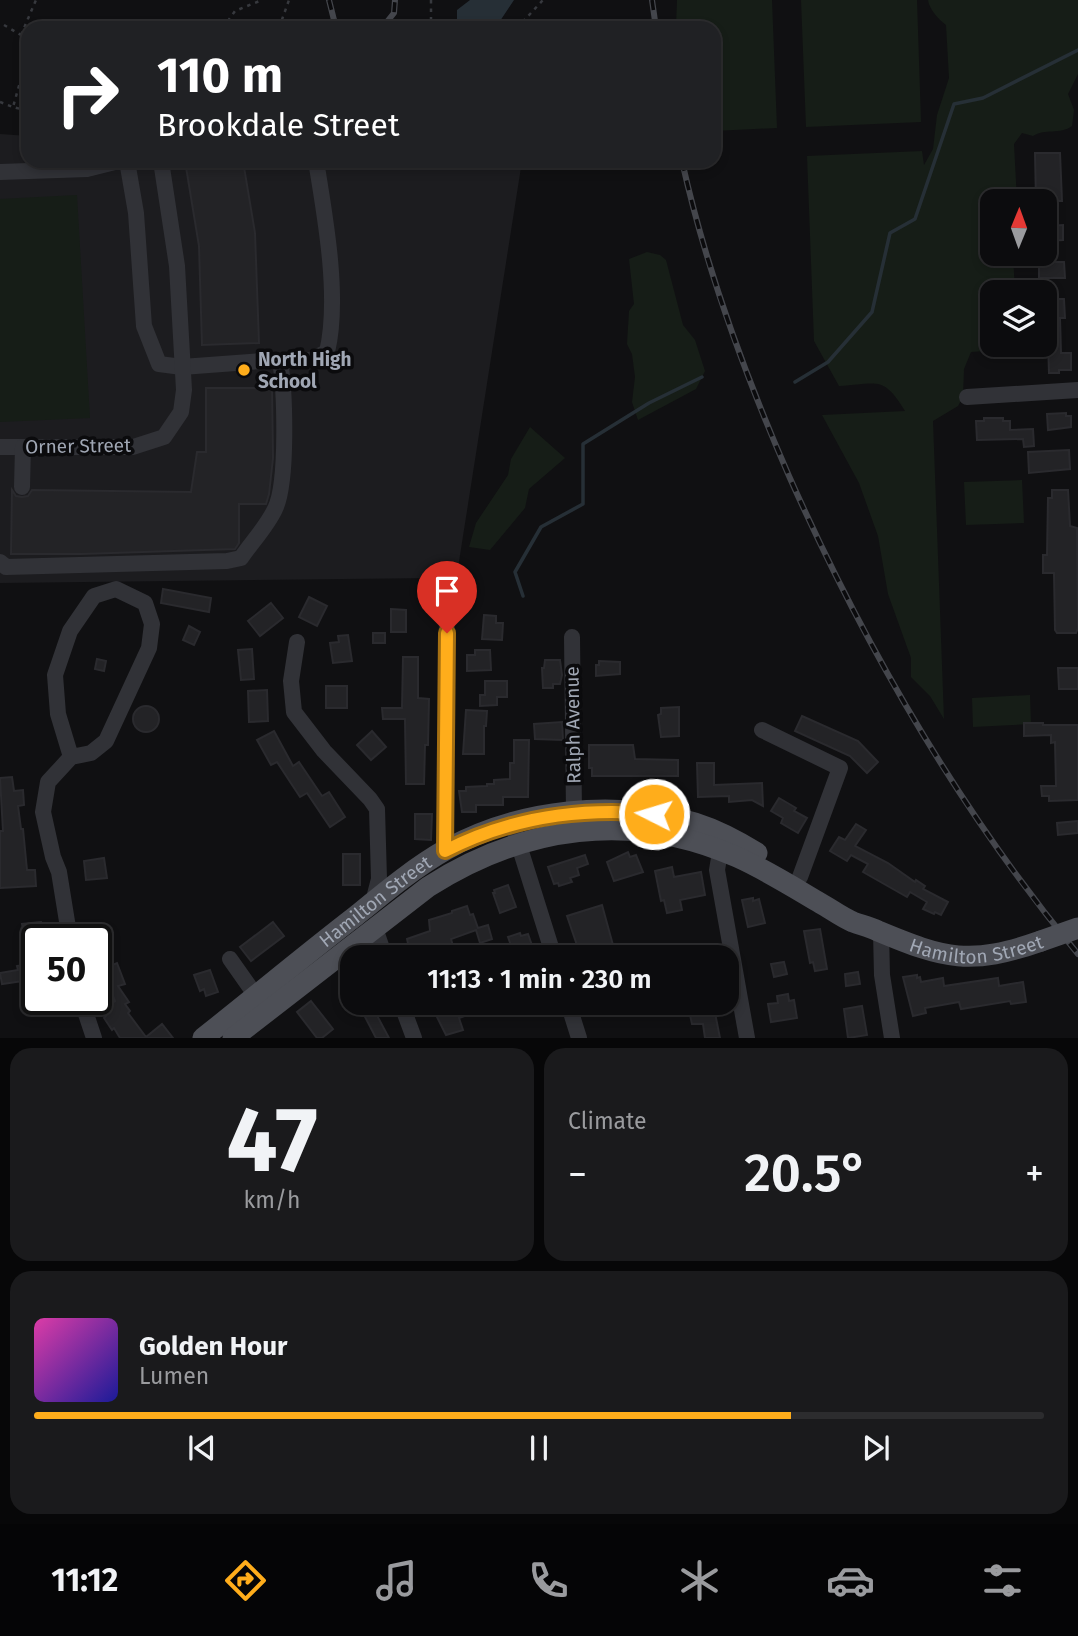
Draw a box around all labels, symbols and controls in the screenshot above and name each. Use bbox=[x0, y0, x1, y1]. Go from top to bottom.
text: 110 m bbox=[157, 46, 283, 105]
icon: right bbox=[42, 49, 133, 140]
text: Brookdale Street bbox=[157, 106, 400, 144]
north arrow bbox=[980, 189, 1057, 266]
map controls bbox=[980, 189, 1057, 357]
button: layers bbox=[980, 280, 1057, 357]
place label: North High School bbox=[258, 348, 352, 393]
marker: North High School bbox=[236, 362, 252, 378]
street label: Orner Street bbox=[25, 434, 131, 458]
pin bbox=[417, 561, 477, 633]
icon: arrive bbox=[428, 572, 466, 610]
street label: Ralph Avenue bbox=[560, 666, 586, 784]
position arrow bbox=[617, 777, 691, 851]
street label: Hamilton Street bbox=[314, 850, 436, 952]
speed limit sign: 50 bbox=[21, 924, 112, 1015]
street label: Hamilton Street bbox=[907, 930, 1046, 968]
text: 11:13 · 1 min · 230 m bbox=[427, 964, 652, 995]
text: 47 bbox=[226, 1086, 318, 1195]
text: Climate bbox=[568, 1107, 647, 1135]
text: 20.5° bbox=[744, 1142, 868, 1205]
text: − bbox=[568, 1151, 587, 1197]
text: + bbox=[1025, 1151, 1044, 1197]
text: km/h bbox=[244, 1186, 300, 1214]
text: Golden Hour bbox=[139, 1331, 287, 1362]
text: Lumen bbox=[139, 1362, 209, 1390]
icon: previous bbox=[183, 1429, 221, 1467]
icon: pause bbox=[520, 1429, 558, 1467]
icon: next bbox=[857, 1429, 895, 1467]
icon: directions bbox=[221, 1556, 270, 1605]
icon: music bbox=[372, 1556, 421, 1605]
icon: phone bbox=[524, 1556, 573, 1605]
icon: climate bbox=[675, 1556, 724, 1605]
icon: car bbox=[826, 1556, 875, 1605]
icon: filters bbox=[978, 1556, 1027, 1605]
text: 11:12 bbox=[51, 1561, 118, 1599]

